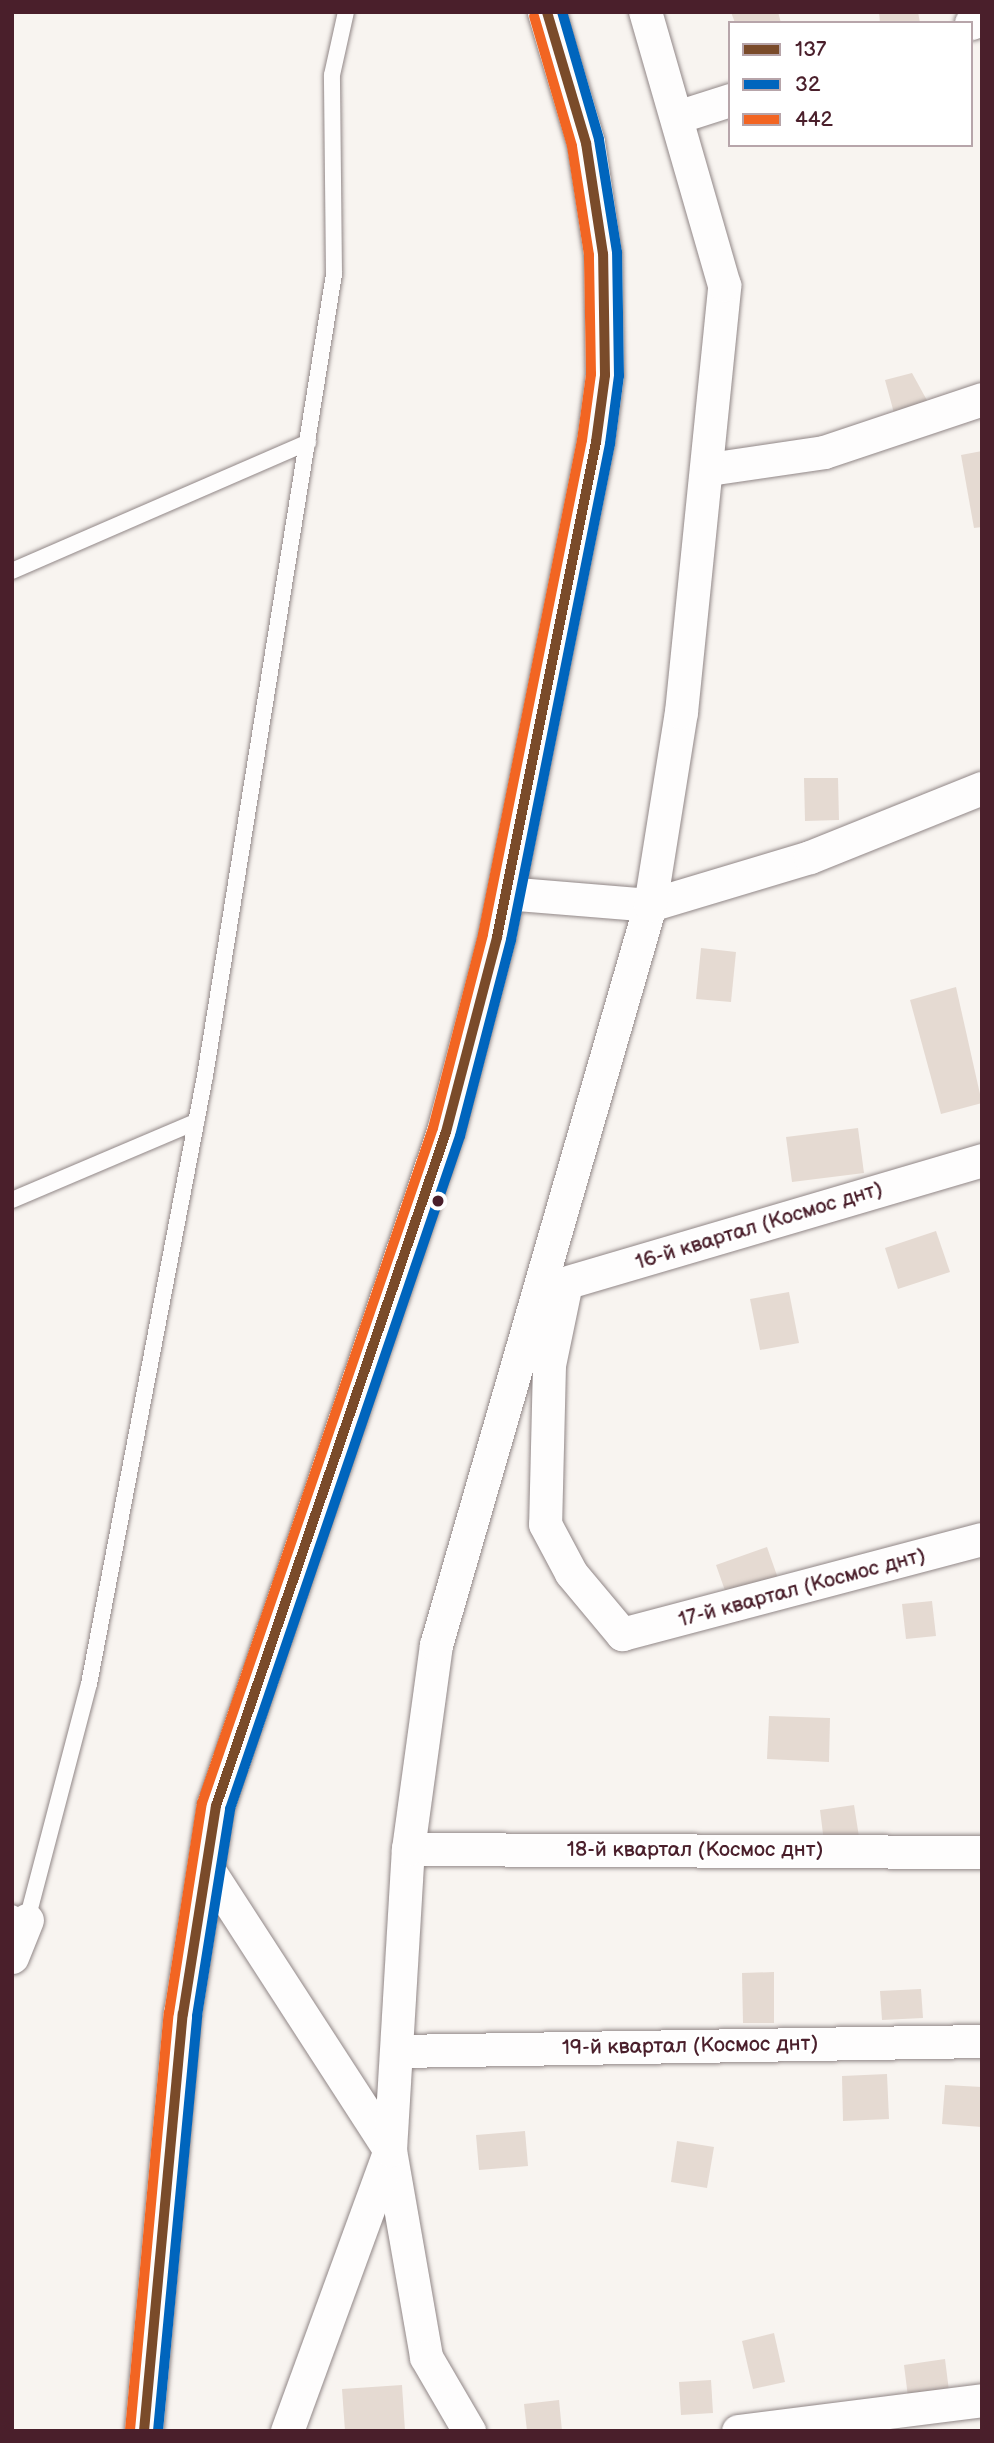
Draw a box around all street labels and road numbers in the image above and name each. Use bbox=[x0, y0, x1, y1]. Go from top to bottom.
street label: 16-й квартал (Космос днт) bbox=[632, 1176, 886, 1276]
street label: 17-й квартал (Космос днт) bbox=[676, 1543, 928, 1633]
street label: 18-й квартал (Космос днт) bbox=[567, 1837, 823, 1863]
street label: 19-й квартал (Космос днт) bbox=[562, 2031, 818, 2061]

